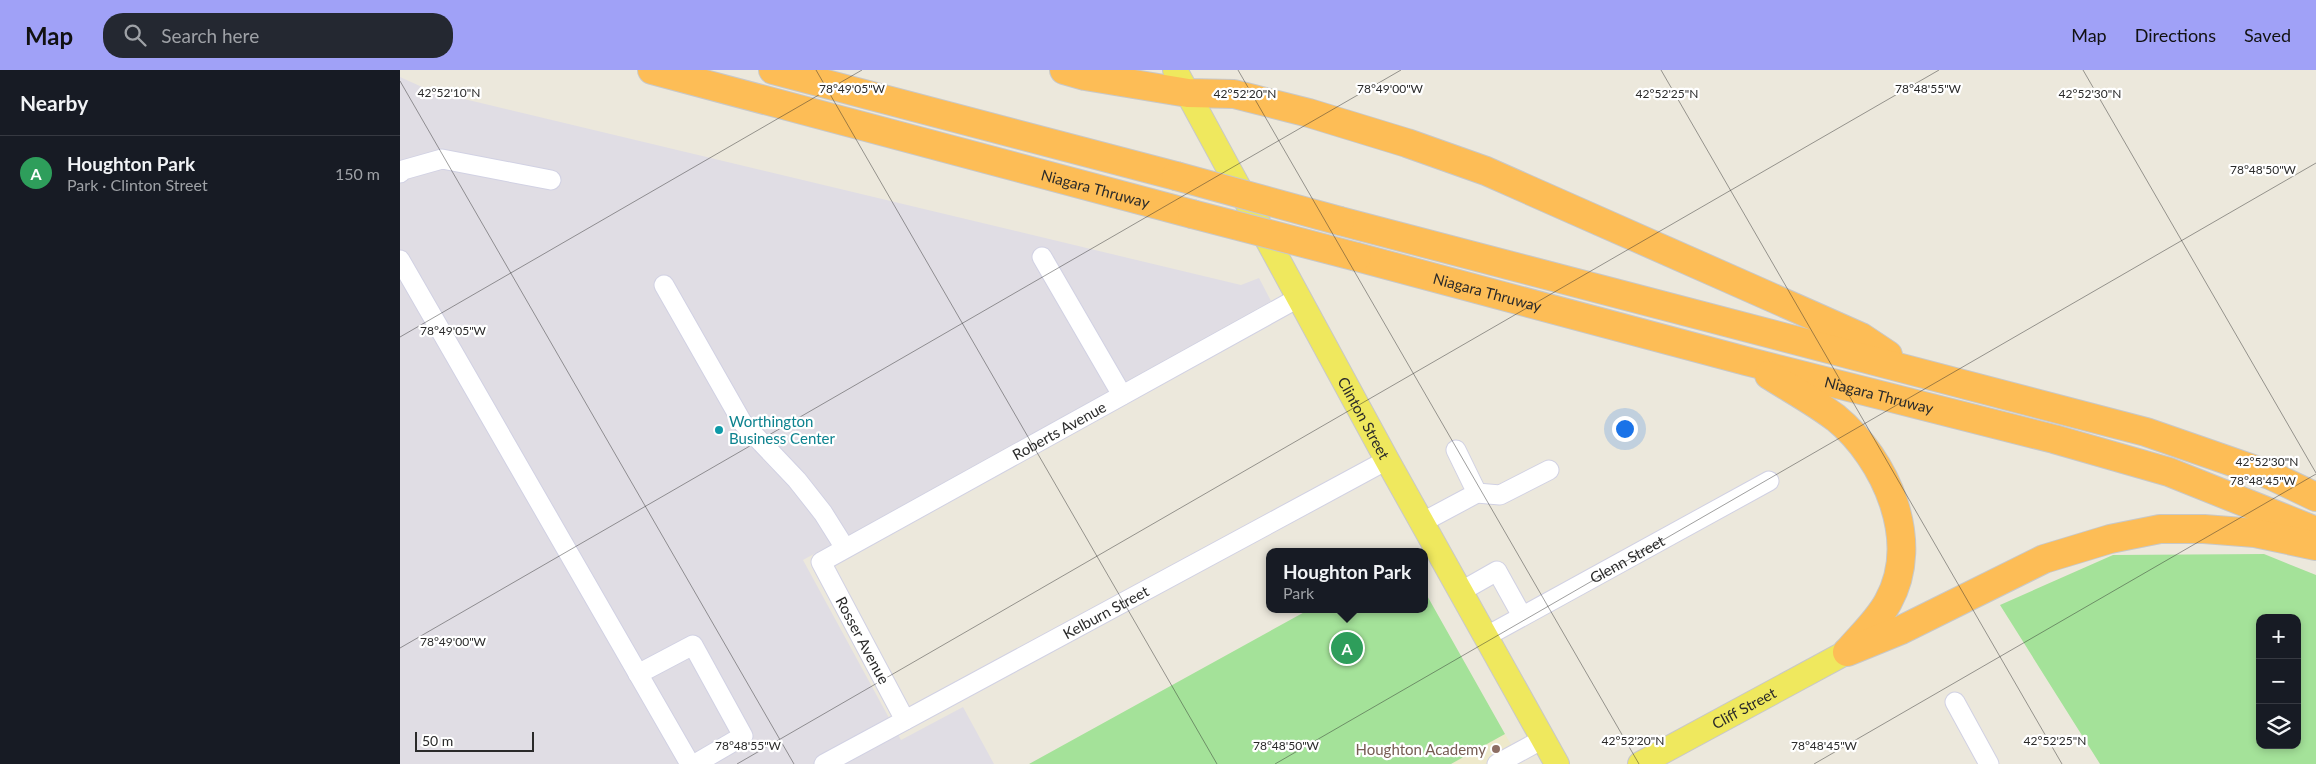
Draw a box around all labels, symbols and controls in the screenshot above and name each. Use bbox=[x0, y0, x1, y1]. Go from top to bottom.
search box bbox=[103, 13, 453, 58]
text: Map bbox=[25, 21, 73, 50]
icon: search bbox=[121, 21, 149, 49]
text: Search here bbox=[161, 24, 259, 47]
text: Map bbox=[2071, 24, 2107, 46]
text: Directions bbox=[2135, 24, 2216, 46]
text: Saved bbox=[2244, 24, 2291, 46]
text: 78°49'05"W bbox=[819, 81, 886, 96]
text: 78°49'00"W bbox=[1357, 81, 1424, 96]
text: 78°48'55"W bbox=[1895, 81, 1962, 96]
text: 42°52'10"N bbox=[418, 85, 480, 100]
text: 42°52'20"N bbox=[1214, 86, 1276, 101]
text: 42°52'25"N bbox=[1636, 86, 1698, 101]
text: 42°52'30"N bbox=[2059, 86, 2121, 101]
text: Nearby bbox=[20, 90, 88, 115]
text: Houghton Park bbox=[67, 152, 195, 175]
text: 78°48'50"W bbox=[2230, 162, 2297, 177]
text: A bbox=[30, 164, 42, 183]
text: 150 m bbox=[335, 164, 380, 183]
street label: Niagara Thruway bbox=[1039, 165, 1152, 211]
text: Park · Clinton Street bbox=[67, 175, 208, 194]
street label: Niagara Thruway bbox=[1431, 269, 1544, 315]
text: 78°49'05"W bbox=[420, 323, 487, 338]
street label: Niagara Thruway bbox=[1823, 372, 1936, 417]
street label: Clinton Street bbox=[1334, 374, 1394, 463]
street label: Roberts Avenue bbox=[1009, 397, 1109, 463]
place label: Worthington Business Center bbox=[729, 412, 835, 447]
your location bbox=[1612, 416, 1638, 442]
marker: Worthington Business Center bbox=[713, 424, 725, 436]
text: 42°52'30"N bbox=[2236, 454, 2298, 469]
text: 78°48'45"W bbox=[2230, 473, 2297, 488]
street label: Glenn Street bbox=[1587, 531, 1668, 587]
popup bbox=[1266, 548, 1428, 613]
text: Houghton Park bbox=[1283, 560, 1411, 583]
street label: Kelburn Street bbox=[1060, 581, 1152, 642]
text: Park bbox=[1283, 583, 1314, 602]
street label: Rosser Avenue bbox=[832, 593, 894, 687]
map controls bbox=[2256, 614, 2301, 749]
button: + bbox=[2256, 614, 2301, 659]
pin: A bbox=[1331, 629, 1363, 667]
text: 78°49'00"W bbox=[420, 634, 487, 649]
button: − bbox=[2256, 659, 2301, 704]
street label: Cliff Street bbox=[1709, 683, 1780, 732]
button: layers bbox=[2256, 704, 2301, 749]
scale bar bbox=[415, 729, 534, 752]
text: 50 m bbox=[422, 732, 453, 749]
text: 42°52'20"N bbox=[1602, 733, 1664, 748]
text: 42°52'25"N bbox=[2024, 733, 2086, 748]
text: 78°48'55"W bbox=[715, 738, 782, 753]
text: 78°48'50"W bbox=[1253, 738, 1320, 753]
text: 78°48'45"W bbox=[1791, 738, 1858, 753]
place label: Houghton Academy bbox=[1356, 740, 1486, 758]
marker: Houghton Academy bbox=[1490, 743, 1502, 755]

